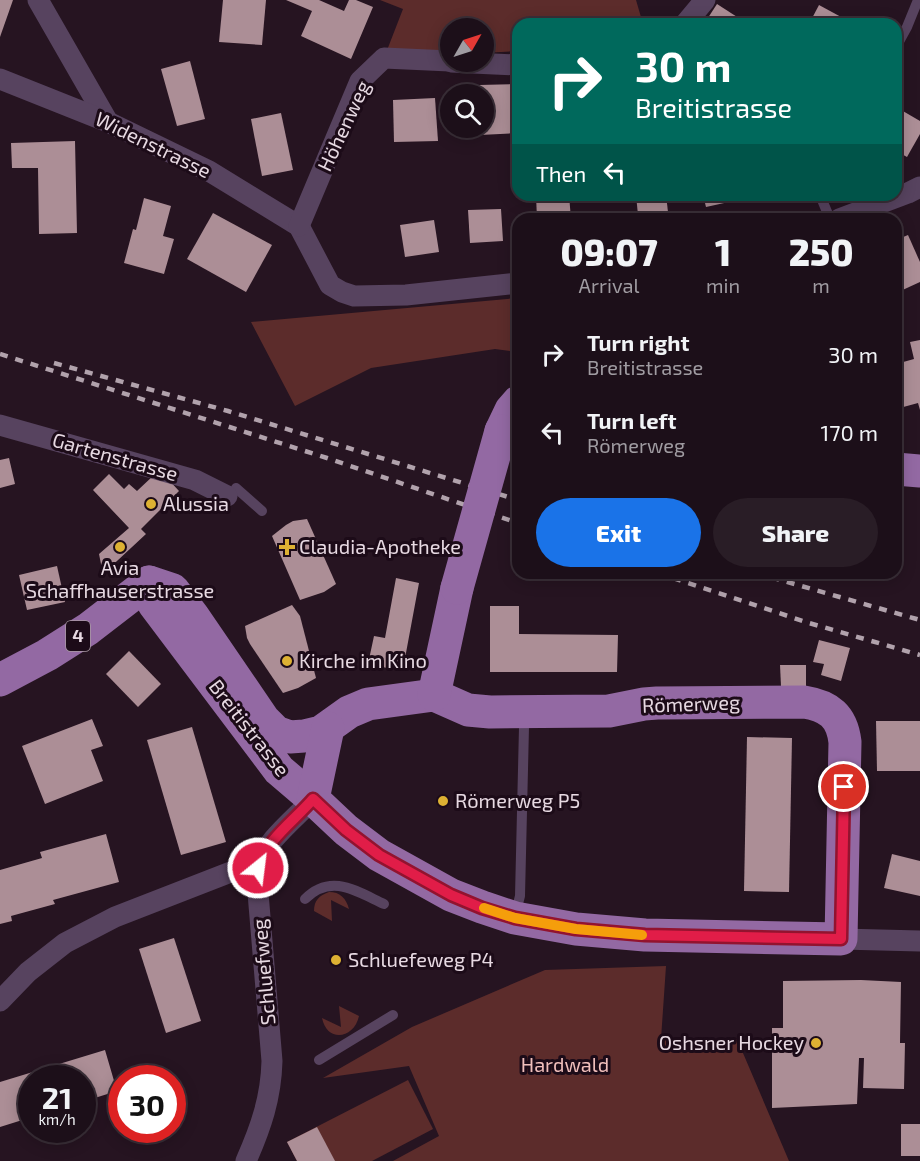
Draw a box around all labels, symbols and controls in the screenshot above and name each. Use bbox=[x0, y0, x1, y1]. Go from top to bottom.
north arrow bbox=[440, 18, 494, 72]
map controls bbox=[440, 18, 494, 138]
text: 30 m bbox=[635, 40, 731, 90]
icon: right bbox=[536, 42, 614, 120]
street label: Höhenweg bbox=[312, 77, 374, 175]
button: search bbox=[440, 84, 494, 138]
text: Breitistrasse bbox=[635, 91, 792, 123]
street label: Widenstrasse bbox=[92, 106, 215, 182]
icon: left bbox=[598, 156, 631, 189]
text: Then bbox=[536, 160, 586, 186]
text: 09:07 bbox=[561, 230, 658, 273]
text: 1 bbox=[715, 230, 731, 273]
text: 250 bbox=[789, 230, 853, 273]
text: Arrival bbox=[579, 273, 639, 297]
text: min bbox=[706, 273, 740, 297]
text: m bbox=[812, 273, 830, 297]
text: Turn right bbox=[587, 329, 689, 355]
icon: right bbox=[536, 338, 569, 371]
text: 30 m bbox=[828, 341, 878, 367]
text: Breitistrasse bbox=[587, 355, 703, 379]
text: Turn left bbox=[587, 407, 676, 433]
icon: left bbox=[536, 416, 569, 449]
text: 170 m bbox=[821, 419, 878, 445]
street label: Gartenstrasse bbox=[50, 427, 181, 485]
text: Römerweg bbox=[587, 433, 685, 457]
place label: Alussia bbox=[163, 491, 229, 515]
marker: Alussia bbox=[144, 497, 158, 511]
button: Exit bbox=[536, 498, 701, 567]
button: Share bbox=[713, 498, 878, 567]
place label: Claudia-Apotheke bbox=[299, 534, 461, 558]
marker: Avia Schaffhauserstrasse bbox=[113, 540, 127, 554]
marker: Claudia-Apotheke bbox=[280, 540, 294, 554]
place label: Avia Schaffhauserstrasse bbox=[26, 555, 214, 602]
road number: 4 bbox=[66, 621, 90, 651]
place label: Kirche im Kino bbox=[299, 648, 427, 672]
marker: Kirche im Kino bbox=[280, 654, 294, 668]
street label: Breitistrasse bbox=[205, 674, 295, 781]
street label: Römerweg bbox=[641, 689, 740, 717]
pin bbox=[818, 761, 869, 812]
icon: arrive bbox=[827, 770, 860, 803]
place label: Römerweg P5 bbox=[455, 788, 580, 812]
marker: Römerweg P5 bbox=[436, 794, 450, 808]
position arrow bbox=[226, 836, 290, 900]
street label: Schluefweg bbox=[246, 918, 280, 1026]
place label: Schluefeweg P4 bbox=[348, 947, 494, 971]
marker: Schluefeweg P4 bbox=[329, 953, 343, 967]
place label: Oshsner Hockey bbox=[659, 1030, 804, 1054]
marker: Oshsner Hockey bbox=[809, 1036, 823, 1050]
park label: Hardwald bbox=[521, 1052, 609, 1076]
speed limit sign: 30 bbox=[108, 1065, 186, 1143]
text: 21 bbox=[42, 1079, 72, 1115]
text: km/h bbox=[38, 1110, 76, 1128]

